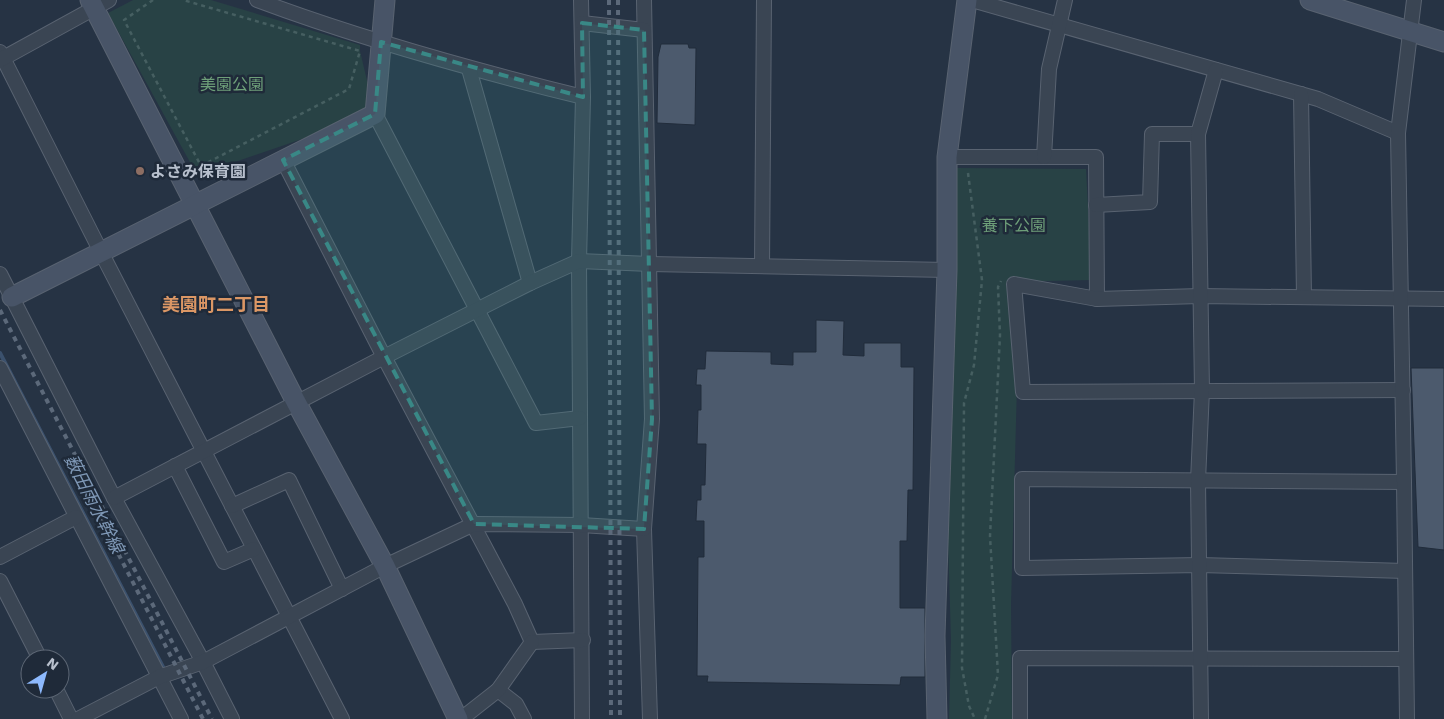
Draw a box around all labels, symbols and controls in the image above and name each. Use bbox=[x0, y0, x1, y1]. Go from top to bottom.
park label: 美園公園 bbox=[200, 75, 264, 94]
place label: よさみ保育園 bbox=[150, 162, 246, 181]
marker: よさみ保育園 bbox=[134, 165, 146, 177]
park label: 養下公園 bbox=[982, 216, 1046, 235]
district label: 美園町二丁目 bbox=[162, 294, 270, 315]
water label: 薮田雨水幹線 bbox=[61, 451, 129, 558]
north arrow bbox=[20, 649, 70, 699]
text: N bbox=[44, 654, 62, 673]

